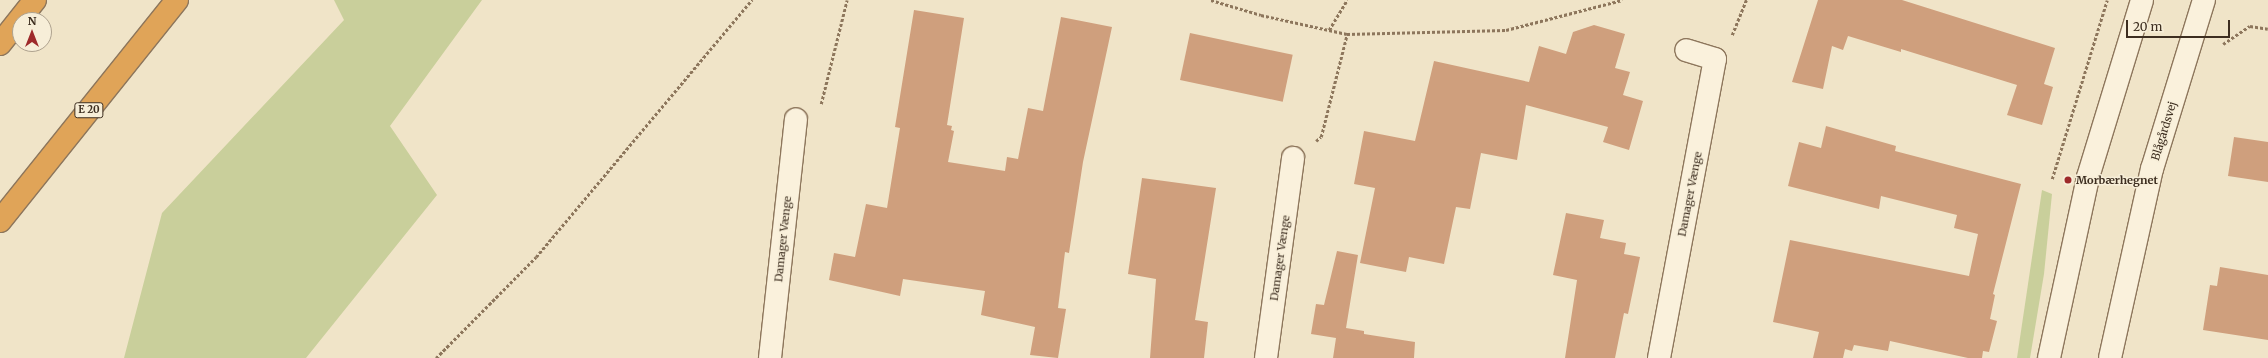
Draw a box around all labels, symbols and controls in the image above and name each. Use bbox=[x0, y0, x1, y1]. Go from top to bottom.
north arrow bbox=[12, 12, 52, 52]
scale bar bbox=[2128, 12, 2232, 38]
text: N bbox=[28, 14, 36, 28]
text: 20 m bbox=[2133, 19, 2162, 34]
street label: Blågårdsvej bbox=[2149, 100, 2179, 162]
road number: E 20 bbox=[74, 102, 104, 118]
street label: Damager Vænge bbox=[1675, 150, 1705, 238]
place label: Morbærhegnet bbox=[2076, 173, 2158, 187]
marker: Morbærhegnet bbox=[2063, 175, 2073, 185]
street label: Damager Vænge bbox=[772, 195, 794, 283]
street label: Damager Vænge bbox=[1267, 214, 1293, 302]

